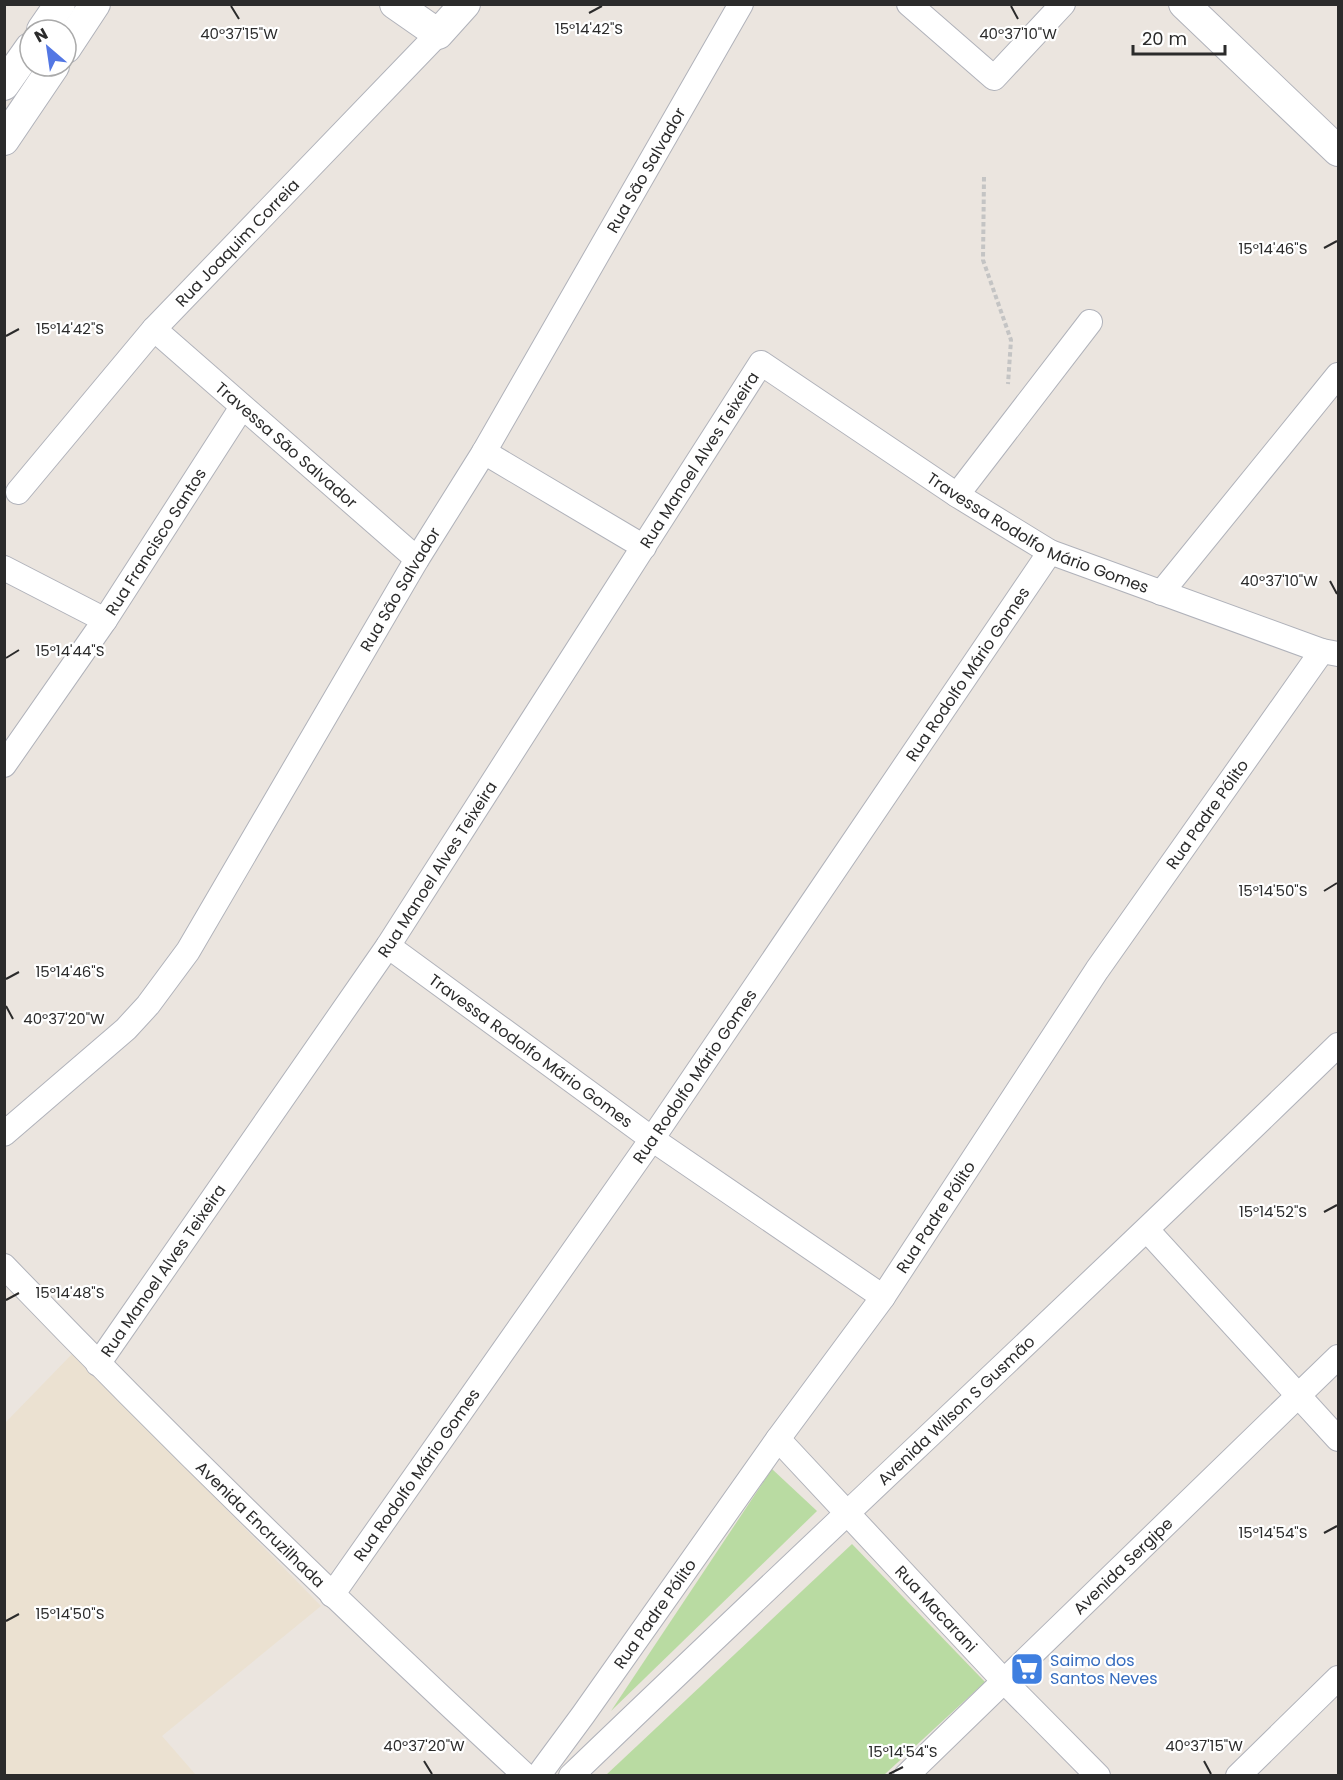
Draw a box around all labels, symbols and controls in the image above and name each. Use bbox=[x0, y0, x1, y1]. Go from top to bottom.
north arrow bbox=[18, 18, 78, 78]
text: 15°14'42"S bbox=[555, 18, 623, 39]
scale bar bbox=[1133, 18, 1224, 56]
text: N bbox=[30, 22, 52, 48]
text: 40°37'15"W bbox=[200, 23, 278, 44]
text: 40°37'10"W bbox=[979, 23, 1057, 44]
text: 20 m bbox=[1142, 26, 1187, 51]
street label: Rua São Salvador bbox=[601, 103, 691, 237]
street label: Rua Joaquim Correia bbox=[170, 174, 304, 312]
text: 15°14'46"S bbox=[1238, 238, 1308, 259]
text: 15°14'42"S bbox=[36, 318, 104, 339]
street label: Rua Manoel Alves Teixeira bbox=[634, 367, 764, 552]
street label: Travessa São Salvador bbox=[210, 376, 363, 513]
street label: Rua Francisco Santos bbox=[99, 463, 212, 620]
street label: Travessa Rodolfo Mário Gomes bbox=[922, 467, 1152, 599]
street label: Rua São Salvador bbox=[354, 523, 446, 656]
text: 40°37'10"W bbox=[1240, 570, 1318, 591]
street label: Rua Rodolfo Mário Gomes bbox=[900, 582, 1035, 766]
text: 15°14'44"S bbox=[35, 640, 105, 661]
street label: Rua Padre Pólito bbox=[1160, 754, 1254, 874]
street label: Rua Manoel Alves Teixeira bbox=[372, 776, 502, 962]
text: 15°14'50"S bbox=[1238, 880, 1308, 901]
text: 15°14'46"S bbox=[35, 961, 105, 982]
street label: Travessa Rodolfo Mário Gomes bbox=[424, 968, 638, 1133]
street label: Rua Rodolfo Mário Gomes bbox=[627, 984, 762, 1168]
text: 40°37'20"W bbox=[23, 1008, 105, 1029]
street label: Rua Padre Pólito bbox=[890, 1156, 981, 1278]
street label: Rua Manoel Alves Teixeira bbox=[95, 1179, 231, 1361]
text: 15°14'52"S bbox=[1239, 1201, 1307, 1222]
text: 15°14'48"S bbox=[35, 1282, 105, 1303]
street label: Avenida Wilson S Gusmão bbox=[872, 1330, 1040, 1490]
street label: Rua Rodolfo Mário Gomes bbox=[348, 1384, 485, 1566]
street label: Avenida Encruzilhada bbox=[191, 1456, 330, 1592]
street label: Avenida Sergipe bbox=[1068, 1512, 1178, 1619]
text: 15°14'54"S bbox=[1238, 1522, 1308, 1543]
street label: Rua Padre Pólito bbox=[608, 1554, 701, 1673]
street label: Rua Macarani bbox=[890, 1560, 983, 1657]
text: 15°14'50"S bbox=[35, 1603, 105, 1624]
place label: Saimo dos Santos Neves bbox=[1050, 1649, 1158, 1690]
supermarket icon: Saimo dos Santos Neves bbox=[1009, 1651, 1045, 1687]
text: 40°37'20"W bbox=[383, 1735, 465, 1756]
text: 40°37'15"W bbox=[1165, 1735, 1243, 1756]
text: 15°14'54"S bbox=[868, 1741, 938, 1762]

